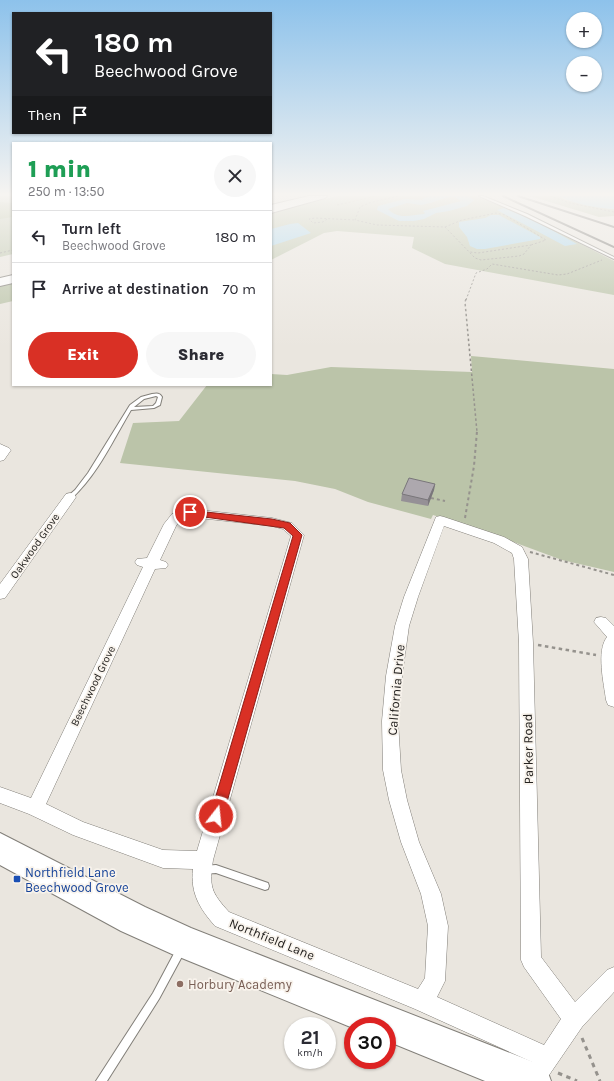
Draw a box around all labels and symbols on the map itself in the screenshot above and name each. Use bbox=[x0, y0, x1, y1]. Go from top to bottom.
pin bbox=[173, 495, 207, 529]
street label: Oakwood Grove bbox=[8, 511, 63, 581]
street label: Beechwood Grove bbox=[68, 643, 118, 728]
street label: California Drive bbox=[385, 644, 407, 736]
street label: Parker Road bbox=[520, 713, 536, 785]
position arrow bbox=[195, 795, 237, 837]
place label: Northfield Lane Beechwood Grove bbox=[25, 865, 129, 895]
marker: Northfield Lane Beechwood Grove bbox=[12, 874, 22, 884]
street label: Northfield Lane bbox=[227, 915, 317, 963]
place label: Horbury Academy bbox=[188, 977, 292, 992]
marker: Horbury Academy bbox=[175, 979, 185, 989]
speed limit sign: 30 bbox=[344, 1017, 396, 1069]

